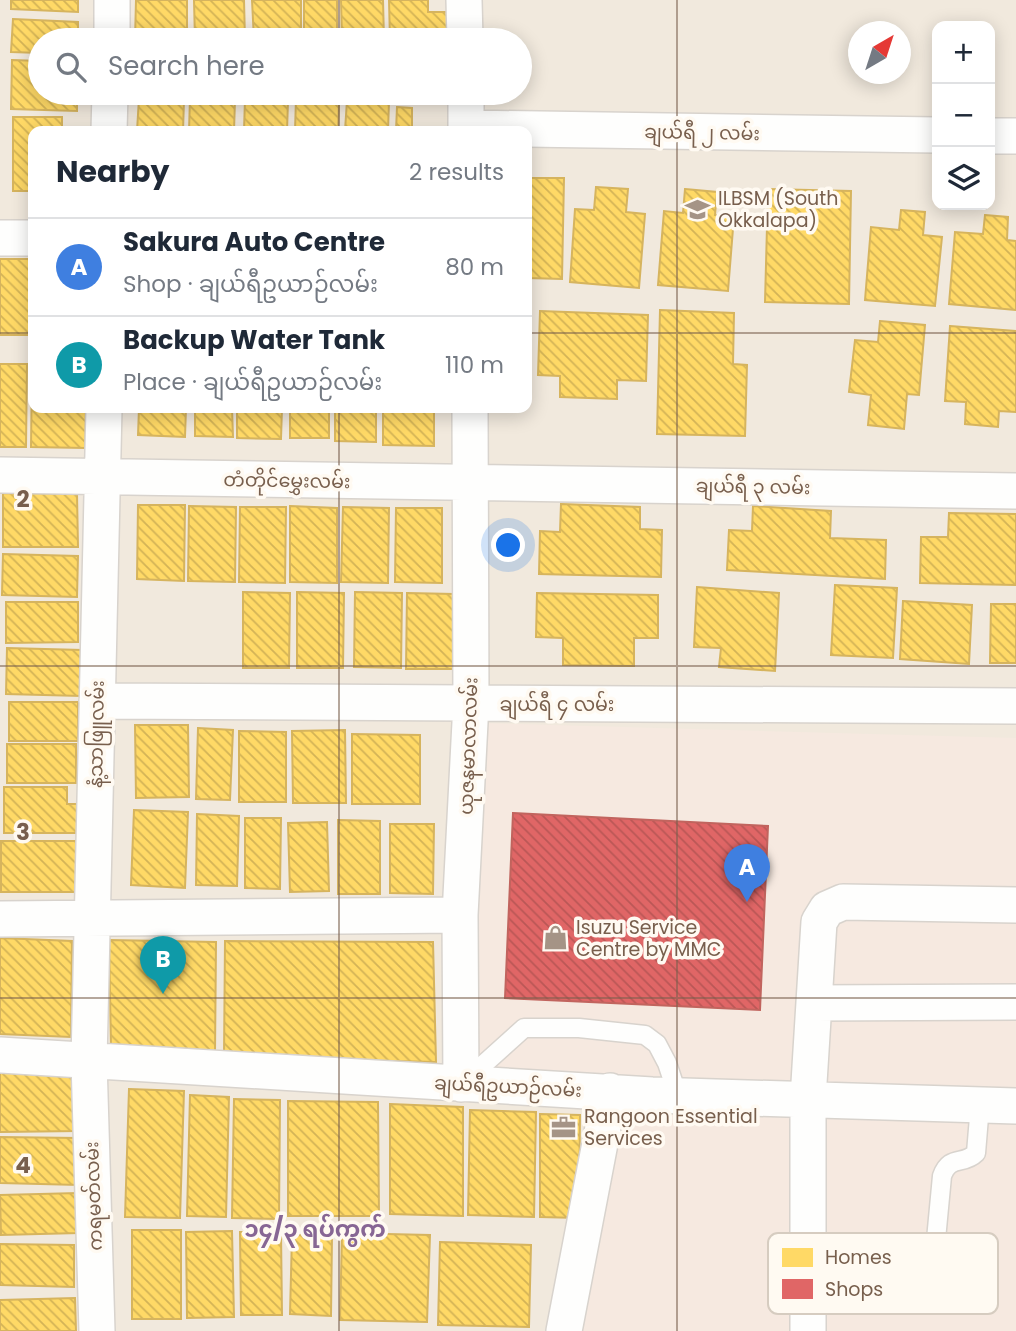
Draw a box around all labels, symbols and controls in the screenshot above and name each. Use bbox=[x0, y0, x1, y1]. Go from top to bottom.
north arrow bbox=[848, 21, 911, 84]
map controls bbox=[932, 21, 995, 210]
button: + bbox=[932, 21, 995, 84]
search box bbox=[28, 28, 532, 105]
icon: search bbox=[52, 48, 90, 86]
text: Search here bbox=[108, 48, 265, 84]
button: − bbox=[932, 84, 995, 147]
street label: ချယ်ရီ ၂ လမ်း bbox=[644, 117, 760, 149]
button: layers bbox=[932, 147, 995, 210]
text: Nearby bbox=[56, 150, 170, 193]
text: 2 results bbox=[409, 156, 504, 188]
place label: ILBSM (South Okkalapa) bbox=[718, 185, 838, 234]
school or university icon: ILBSM (South Okkalapa) bbox=[684, 195, 712, 223]
text: Sakura Auto Centre bbox=[123, 224, 385, 260]
text: A bbox=[71, 251, 87, 283]
text: 80 m bbox=[445, 251, 504, 283]
text: Shop · ချယ်ရီဥယာဉ်လမ်း bbox=[123, 268, 378, 300]
text: Backup Water Tank bbox=[123, 322, 385, 358]
text: B bbox=[71, 349, 87, 381]
text: 110 m bbox=[445, 349, 504, 381]
text: Place · ချယ်ရီဥယာဉ်လမ်း bbox=[123, 366, 382, 398]
street label: တံတိုင်မွှေးလမ်း bbox=[223, 465, 351, 498]
street label: ချယ်ရီ ၃ လမ်း bbox=[695, 471, 811, 503]
text: 2 bbox=[16, 483, 30, 515]
your location bbox=[491, 528, 525, 562]
street label: ယုဇနမာလာလမ်း bbox=[452, 677, 487, 815]
street label: နံ့သာဖြူလမ်း bbox=[81, 680, 113, 788]
street label: ချယ်ရီ ၄ လမ်း bbox=[500, 690, 614, 720]
text: 3 bbox=[16, 816, 30, 848]
pin: A bbox=[724, 844, 770, 902]
place label: Isuzu Service Centre by MMC bbox=[576, 914, 721, 963]
shop icon: Isuzu Service Centre by MMC bbox=[542, 924, 570, 952]
pin: B bbox=[140, 936, 186, 994]
street label: ချယ်ရီဥယာဉ်လမ်း bbox=[433, 1068, 583, 1106]
place label: Rangoon Essential Services bbox=[584, 1103, 758, 1152]
office icon: Rangoon Essential Services bbox=[550, 1113, 578, 1141]
street label: ကရမတ်လမ်း bbox=[77, 1141, 111, 1251]
text: 4 bbox=[15, 1149, 31, 1181]
district label: ၁၄/၃ ရပ်ကွက် bbox=[244, 1213, 386, 1248]
legend bbox=[768, 1233, 998, 1314]
text: Homes bbox=[825, 1244, 892, 1271]
text: Shops bbox=[825, 1276, 883, 1303]

